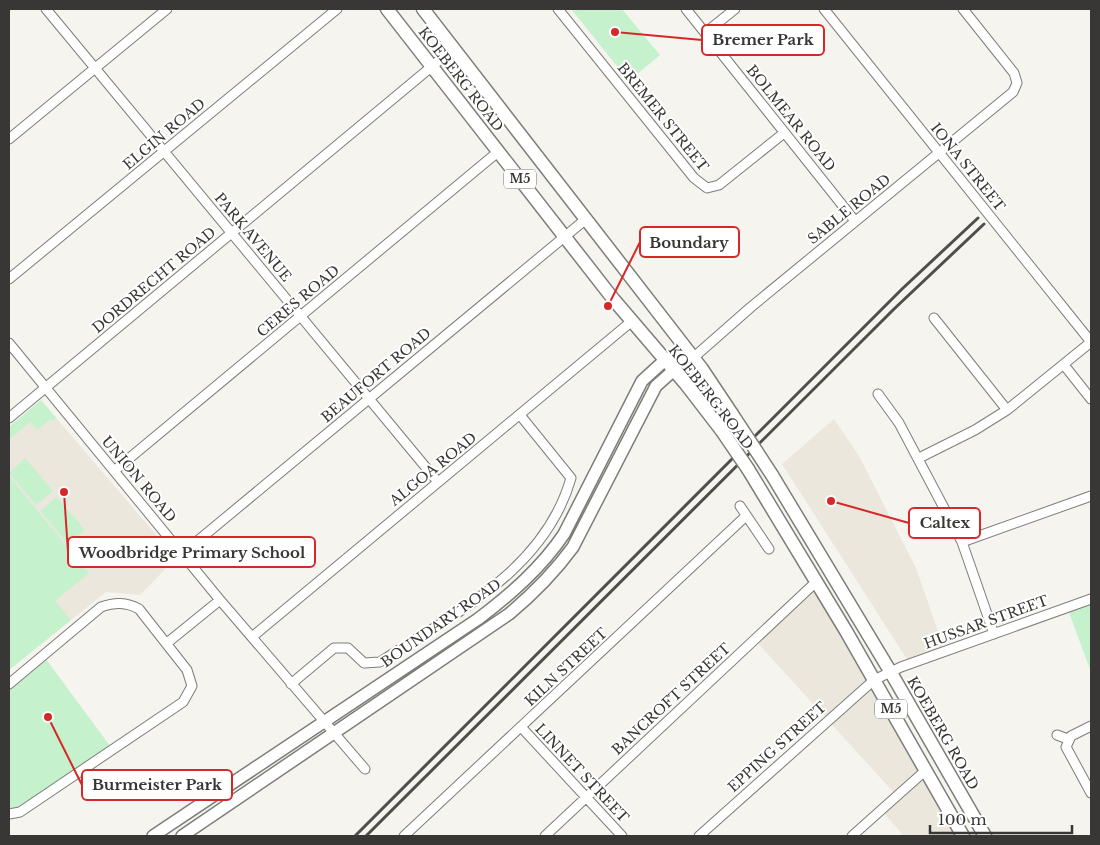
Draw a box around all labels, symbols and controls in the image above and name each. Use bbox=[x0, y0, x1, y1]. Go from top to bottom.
street label: KOEBERG ROAD bbox=[415, 23, 507, 135]
callout: Bremer Park bbox=[702, 25, 824, 55]
text: Bremer Park bbox=[712, 30, 815, 49]
street label: BREMER STREET bbox=[614, 59, 712, 175]
street label: BOLMEAR ROAD bbox=[743, 61, 839, 175]
street label: ELGIN ROAD bbox=[119, 94, 209, 174]
street label: IONA STREET bbox=[927, 119, 1009, 215]
road number: M5 bbox=[504, 170, 536, 188]
street label: SABLE ROAD bbox=[804, 170, 894, 248]
street label: PARK AVENUE bbox=[211, 189, 295, 285]
street label: DORDRECHT ROAD bbox=[89, 223, 219, 337]
callout: Boundary bbox=[640, 227, 739, 257]
text: Boundary bbox=[649, 233, 729, 252]
street label: CERES ROAD bbox=[253, 261, 343, 341]
street label: BEAUFORT ROAD bbox=[317, 324, 435, 426]
street label: KOEBERG ROAD bbox=[665, 341, 757, 453]
street label: ALGOA ROAD bbox=[385, 428, 480, 510]
street label: UNION ROAD bbox=[98, 432, 180, 526]
callout: Caltex bbox=[909, 508, 980, 538]
text: Caltex bbox=[920, 513, 970, 532]
callout: Woodbridge Primary School bbox=[68, 537, 315, 567]
text: Woodbridge Primary School bbox=[78, 543, 306, 562]
street label: BOUNDARY ROAD bbox=[378, 575, 504, 671]
street label: HUSSAR STREET bbox=[921, 591, 1051, 653]
street label: KILN STREET bbox=[521, 624, 611, 710]
street label: BANCROFT STREET bbox=[608, 639, 734, 759]
street label: KOEBERG ROAD bbox=[903, 673, 983, 793]
street label: EPPING STREET bbox=[724, 698, 830, 796]
road number: M5 bbox=[875, 700, 907, 719]
street label: LINNET STREET bbox=[531, 720, 633, 826]
callout: Burmeister Park bbox=[82, 770, 232, 800]
text: Burmeister Park bbox=[92, 775, 223, 794]
scale bar bbox=[930, 802, 1072, 834]
text: 100 m bbox=[938, 810, 987, 829]

